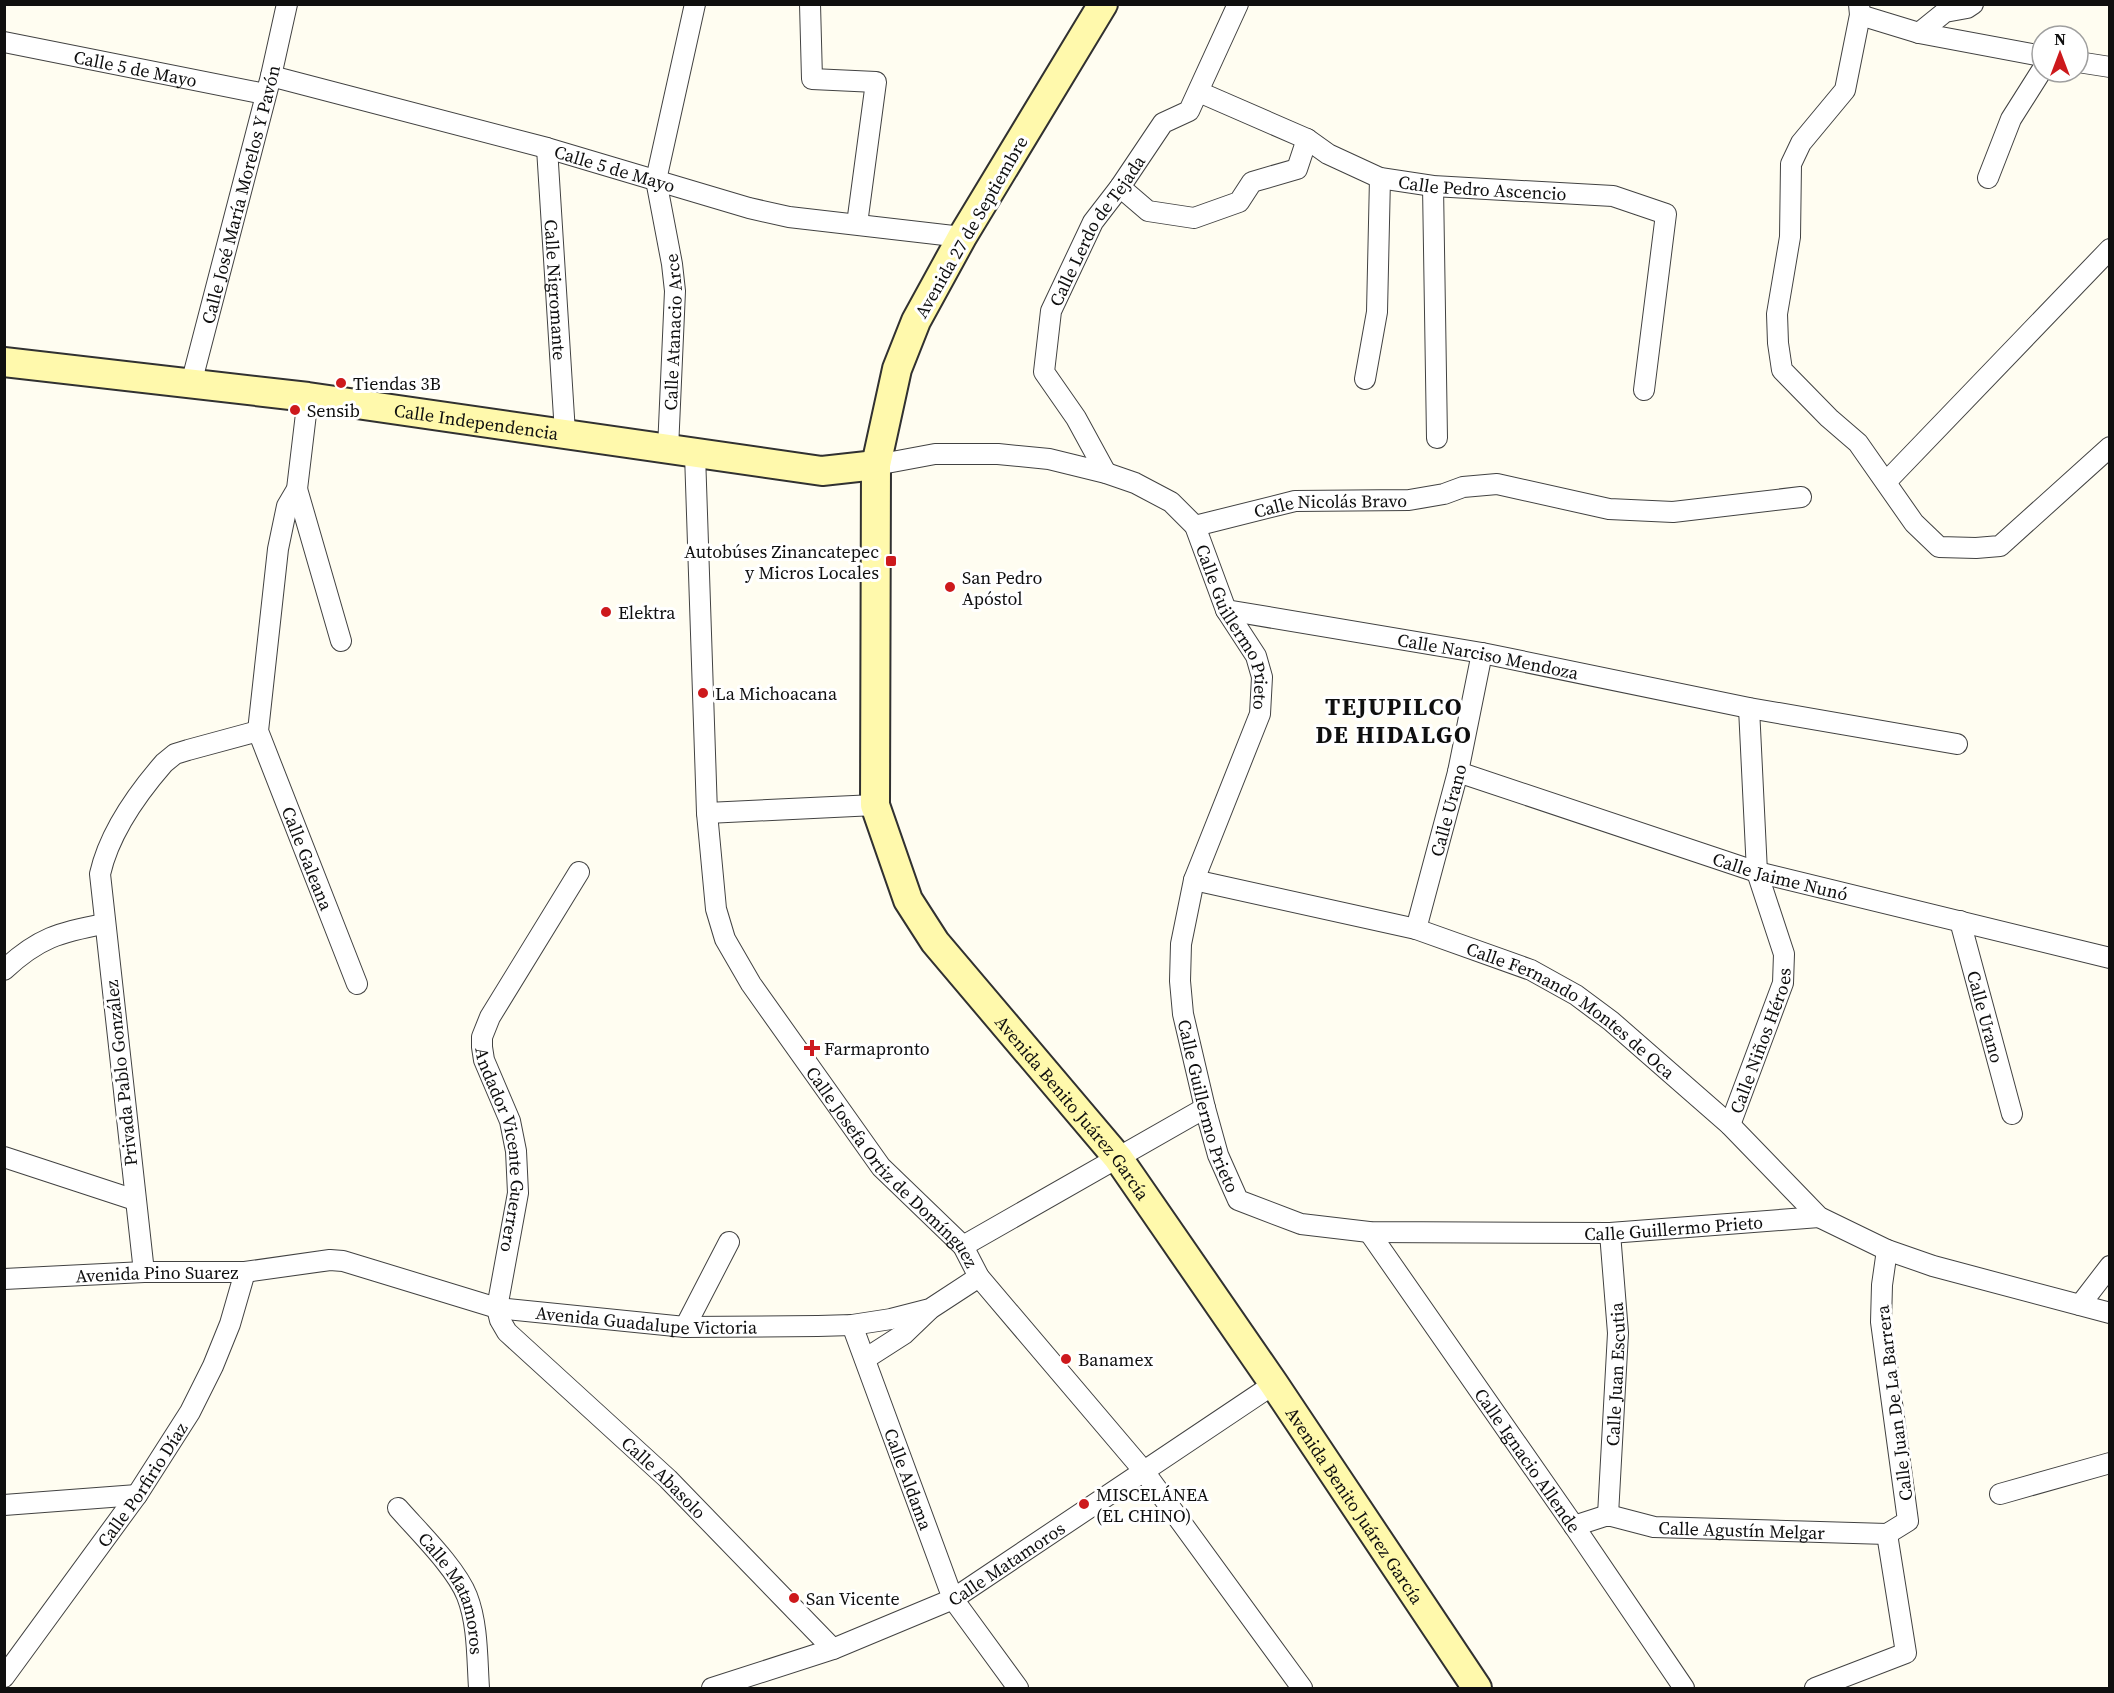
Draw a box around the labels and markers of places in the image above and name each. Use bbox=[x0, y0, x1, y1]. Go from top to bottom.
place label: Tiendas 3B bbox=[353, 371, 441, 396]
marker: Tiendas 3B bbox=[334, 376, 348, 390]
place label: Sensib bbox=[307, 398, 360, 423]
marker: Sensib bbox=[288, 403, 302, 417]
place label: Autobúses Zinancatepec y Micros Locales bbox=[684, 539, 879, 585]
marker: Autobúses Zinancatepec y Micros Locales bbox=[884, 554, 898, 568]
place label: San Pedro Apóstol bbox=[962, 565, 1042, 611]
marker: San Pedro Apóstol bbox=[943, 580, 957, 594]
place label: Elektra bbox=[618, 600, 676, 625]
marker: Elektra bbox=[599, 605, 613, 619]
place label: La Michoacana bbox=[715, 681, 838, 706]
marker: La Michoacana bbox=[696, 686, 710, 700]
place label: Farmapronto bbox=[824, 1036, 930, 1061]
marker: Farmapronto bbox=[805, 1041, 819, 1055]
place label: Banamex bbox=[1078, 1347, 1154, 1372]
marker: Banamex bbox=[1059, 1352, 1073, 1366]
place label: MISCELÁNEA (EL CHINO) bbox=[1096, 1482, 1209, 1528]
marker: MISCELÁNEA (EL CHINO) bbox=[1077, 1497, 1091, 1511]
place label: San Vicente bbox=[806, 1586, 900, 1611]
marker: San Vicente bbox=[787, 1591, 801, 1605]

